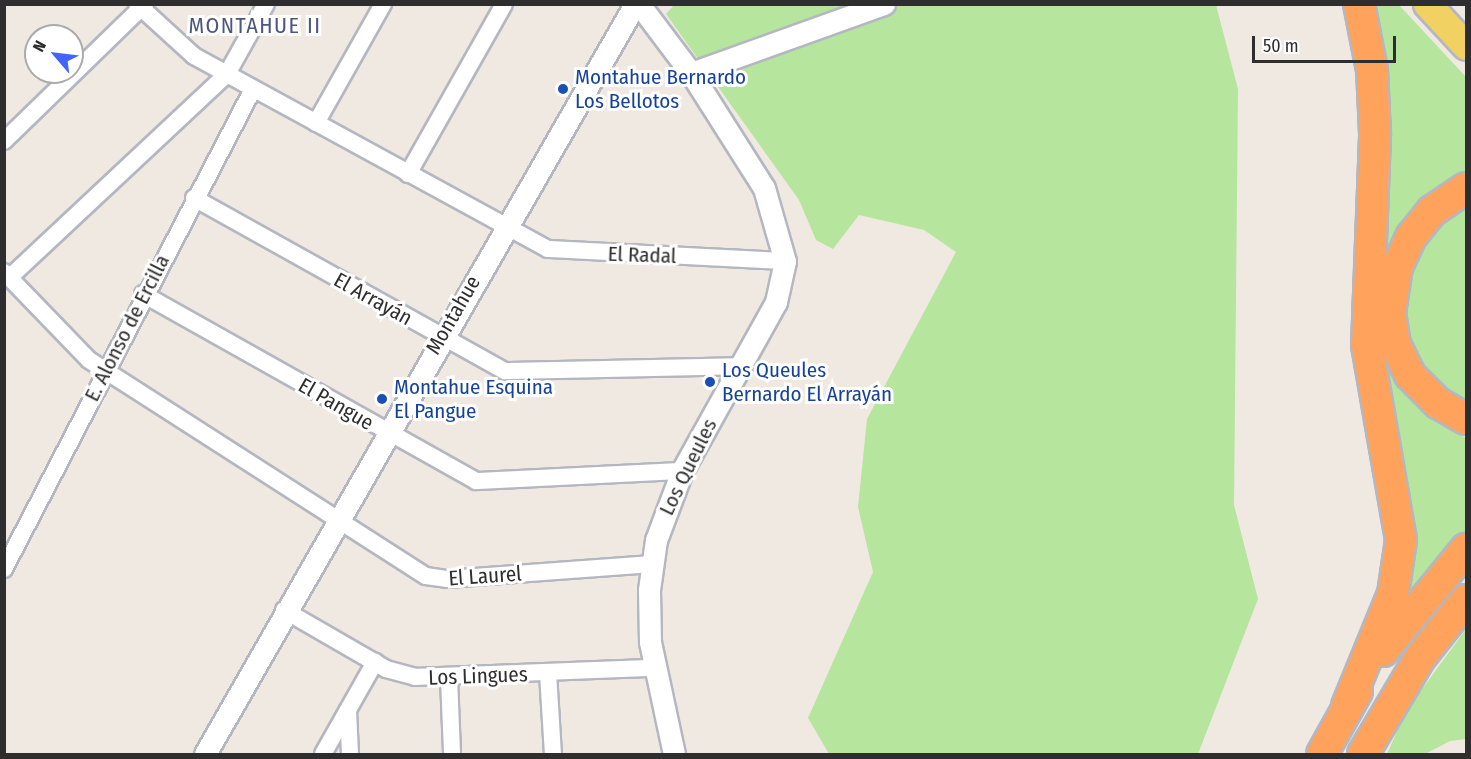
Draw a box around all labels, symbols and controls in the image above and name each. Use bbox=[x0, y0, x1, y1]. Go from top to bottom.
district label: MONTAHUE II bbox=[188, 13, 322, 39]
north arrow bbox=[24, 24, 84, 84]
scale bar bbox=[1255, 24, 1399, 62]
text: 50 m bbox=[1263, 35, 1299, 57]
text: N bbox=[29, 38, 50, 55]
place label: Montahue Bernardo Los Bellotos bbox=[575, 64, 746, 114]
marker: Montahue Bernardo Los Bellotos bbox=[556, 82, 570, 96]
street label: El Radal bbox=[607, 241, 677, 269]
street label: E. Alonso de Ercilla bbox=[79, 250, 175, 406]
street label: El Arrayán bbox=[329, 267, 417, 331]
street label: Montahue bbox=[420, 271, 486, 359]
place label: Los Queules Bernardo El Arrayán bbox=[722, 357, 892, 407]
street label: El Pangue bbox=[294, 372, 378, 436]
place label: Montahue Esquina El Pangue bbox=[394, 374, 553, 424]
marker: Los Queules Bernardo El Arrayán bbox=[703, 375, 717, 389]
marker: Montahue Esquina El Pangue bbox=[375, 392, 389, 406]
street label: Los Queules bbox=[654, 415, 722, 519]
street label: El Laurel bbox=[448, 561, 522, 591]
street label: Los Lingues bbox=[428, 662, 528, 690]

